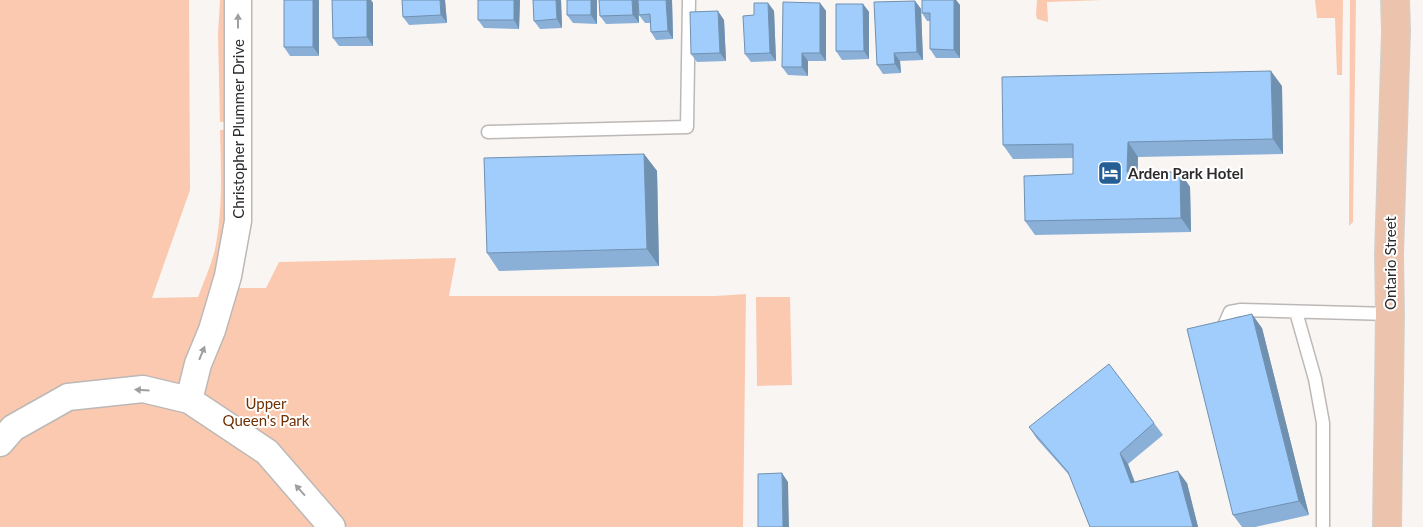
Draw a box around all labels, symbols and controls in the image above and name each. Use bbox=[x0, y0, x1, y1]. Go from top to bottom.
one-way arrow bbox=[234, 13, 242, 29]
street label: Christopher Plummer Drive bbox=[229, 39, 247, 219]
hotel icon: Arden Park Hotel bbox=[1097, 160, 1123, 186]
place label: Arden Park Hotel bbox=[1127, 164, 1243, 182]
street label: Ontario Street bbox=[1381, 215, 1399, 310]
one-way arrow bbox=[199, 346, 207, 361]
one-way arrow bbox=[133, 386, 149, 394]
park label: Upper Queen's Park bbox=[223, 394, 310, 429]
one-way arrow bbox=[294, 485, 306, 497]

